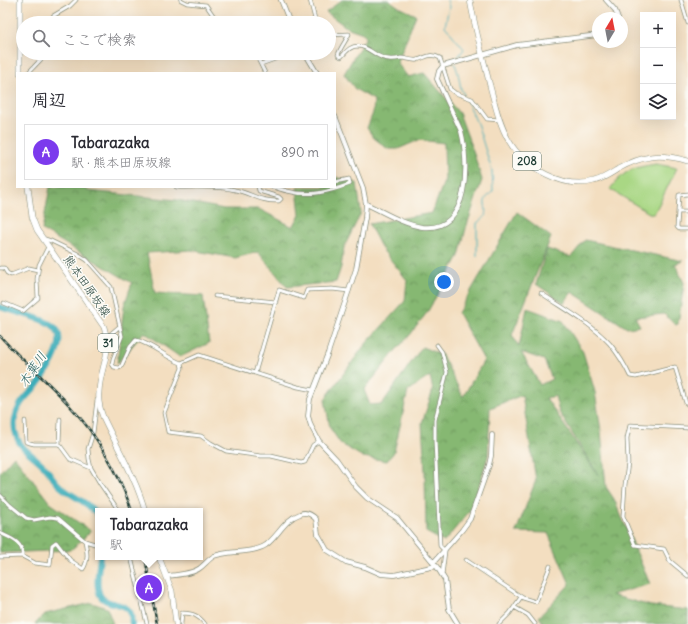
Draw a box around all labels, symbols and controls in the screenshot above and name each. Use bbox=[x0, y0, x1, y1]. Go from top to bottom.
north arrow bbox=[592, 12, 628, 48]
map controls bbox=[640, 12, 676, 120]
button: + bbox=[640, 12, 676, 48]
search box bbox=[16, 16, 336, 60]
icon: search bbox=[30, 27, 52, 49]
text: ここで検索 bbox=[62, 30, 137, 49]
button: − bbox=[640, 48, 676, 84]
button: layers bbox=[640, 84, 676, 120]
text: 周辺 bbox=[32, 89, 66, 111]
text: Tabarazaka bbox=[71, 133, 150, 152]
text: A bbox=[42, 144, 50, 161]
text: 890 m bbox=[281, 144, 319, 161]
road number: 208 bbox=[513, 152, 541, 170]
text: 駅 · 熊本田原坂線 bbox=[71, 154, 171, 171]
street label: 熊本田原坂線 bbox=[61, 252, 114, 320]
your location bbox=[434, 272, 454, 292]
road number: 31 bbox=[98, 334, 118, 352]
water label: 木葉川 bbox=[14, 348, 50, 390]
popup bbox=[95, 508, 203, 560]
text: Tabarazaka bbox=[110, 515, 188, 534]
text: 駅 bbox=[110, 536, 123, 553]
pin: A bbox=[136, 573, 162, 603]

